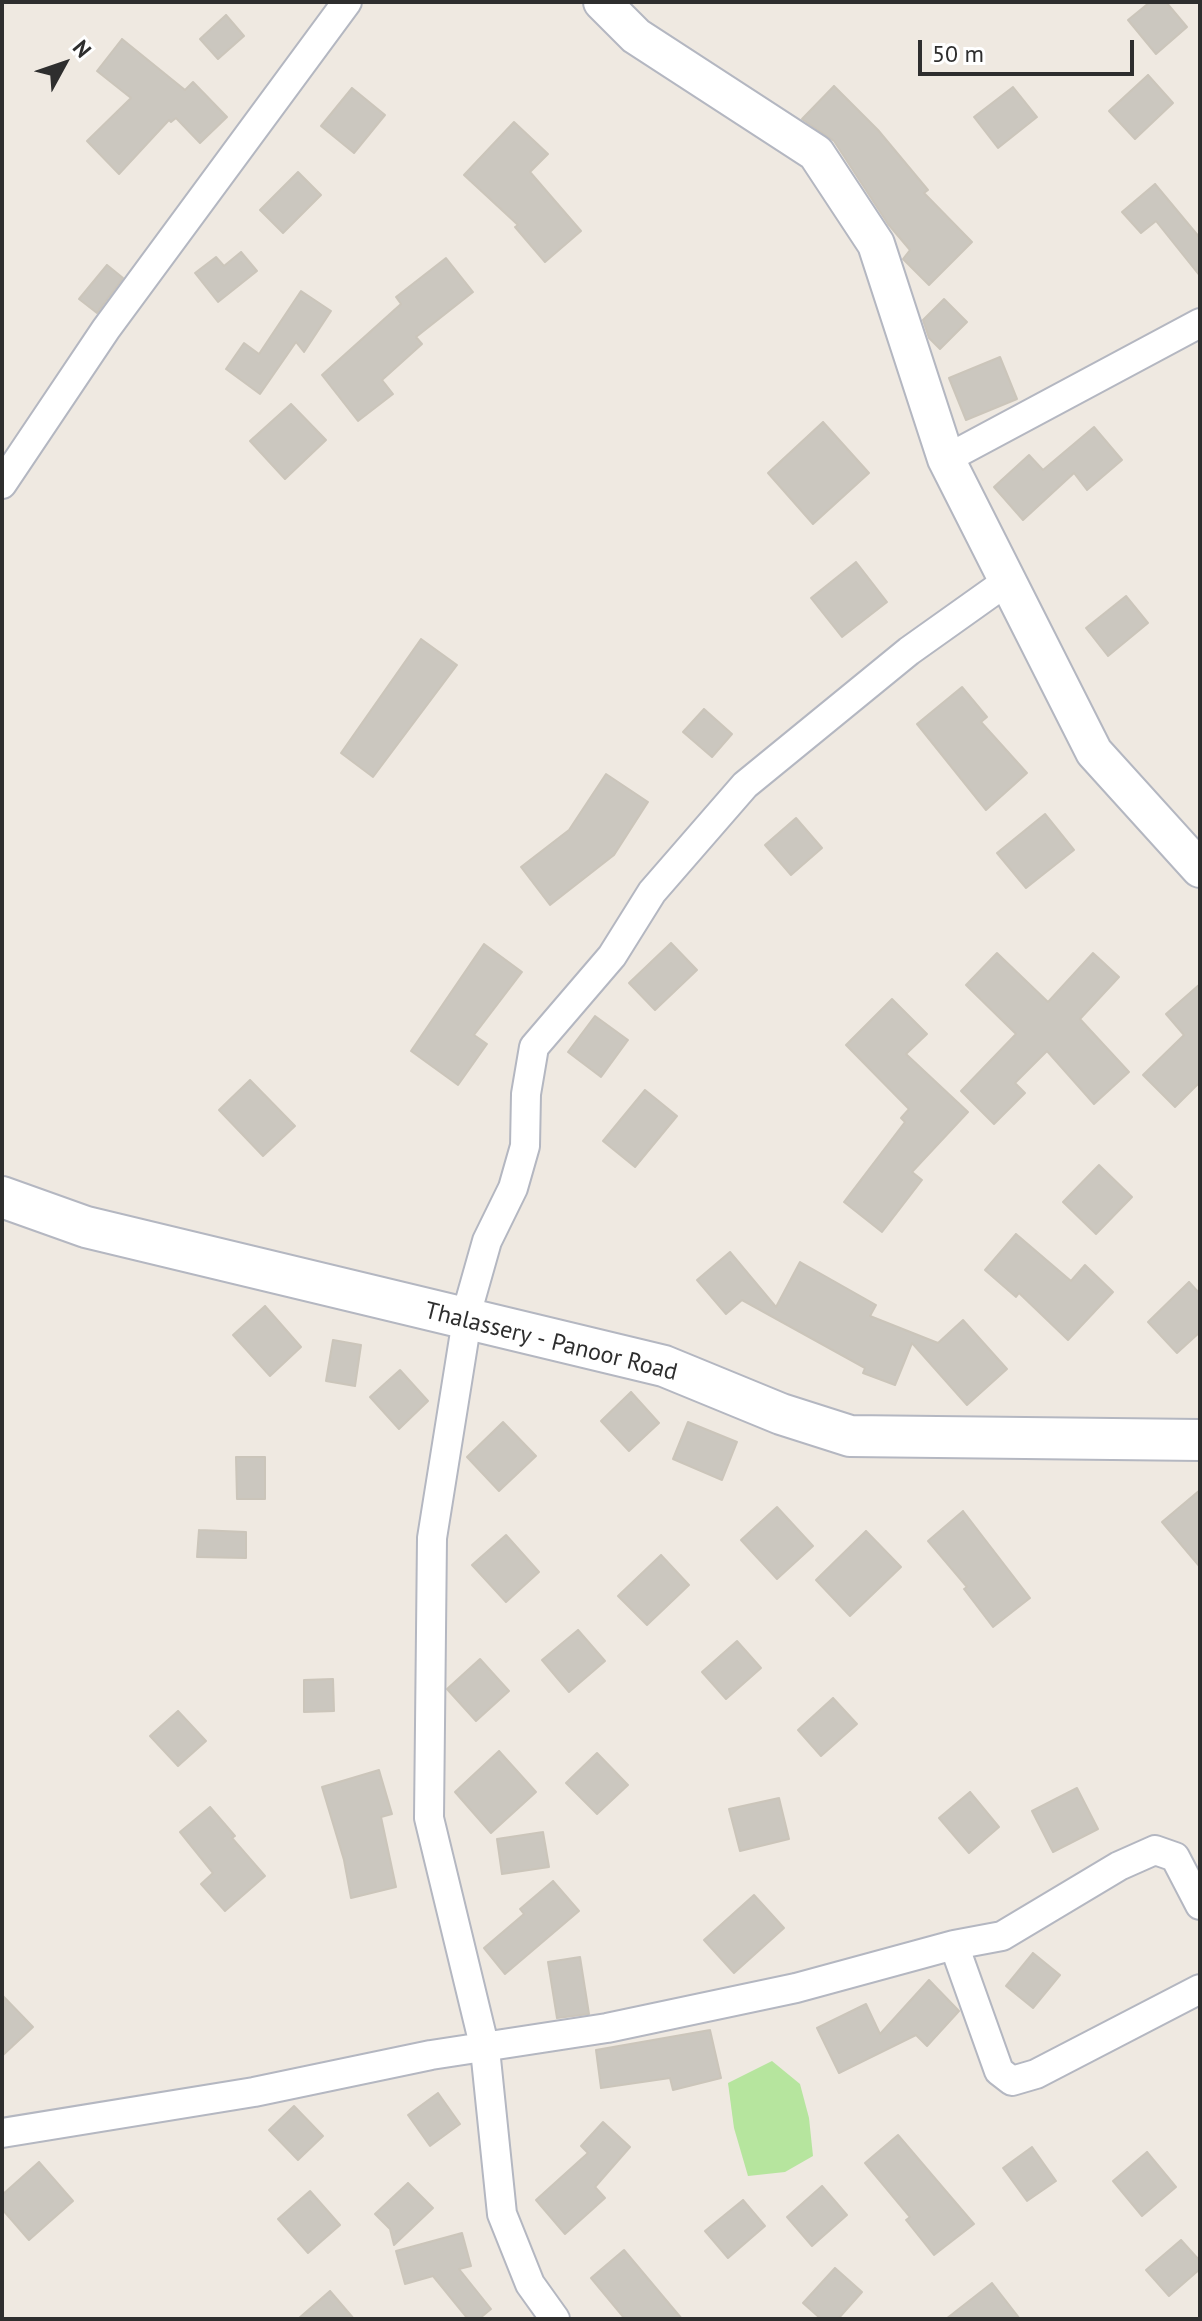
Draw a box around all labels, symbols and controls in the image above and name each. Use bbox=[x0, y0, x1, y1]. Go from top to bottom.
north arrow bbox=[24, 24, 104, 104]
scale bar bbox=[922, 24, 1138, 74]
text: N bbox=[67, 34, 98, 63]
text: 50 m bbox=[932, 38, 984, 69]
street label: Thalassery - Panoor Road bbox=[422, 1297, 680, 1387]

